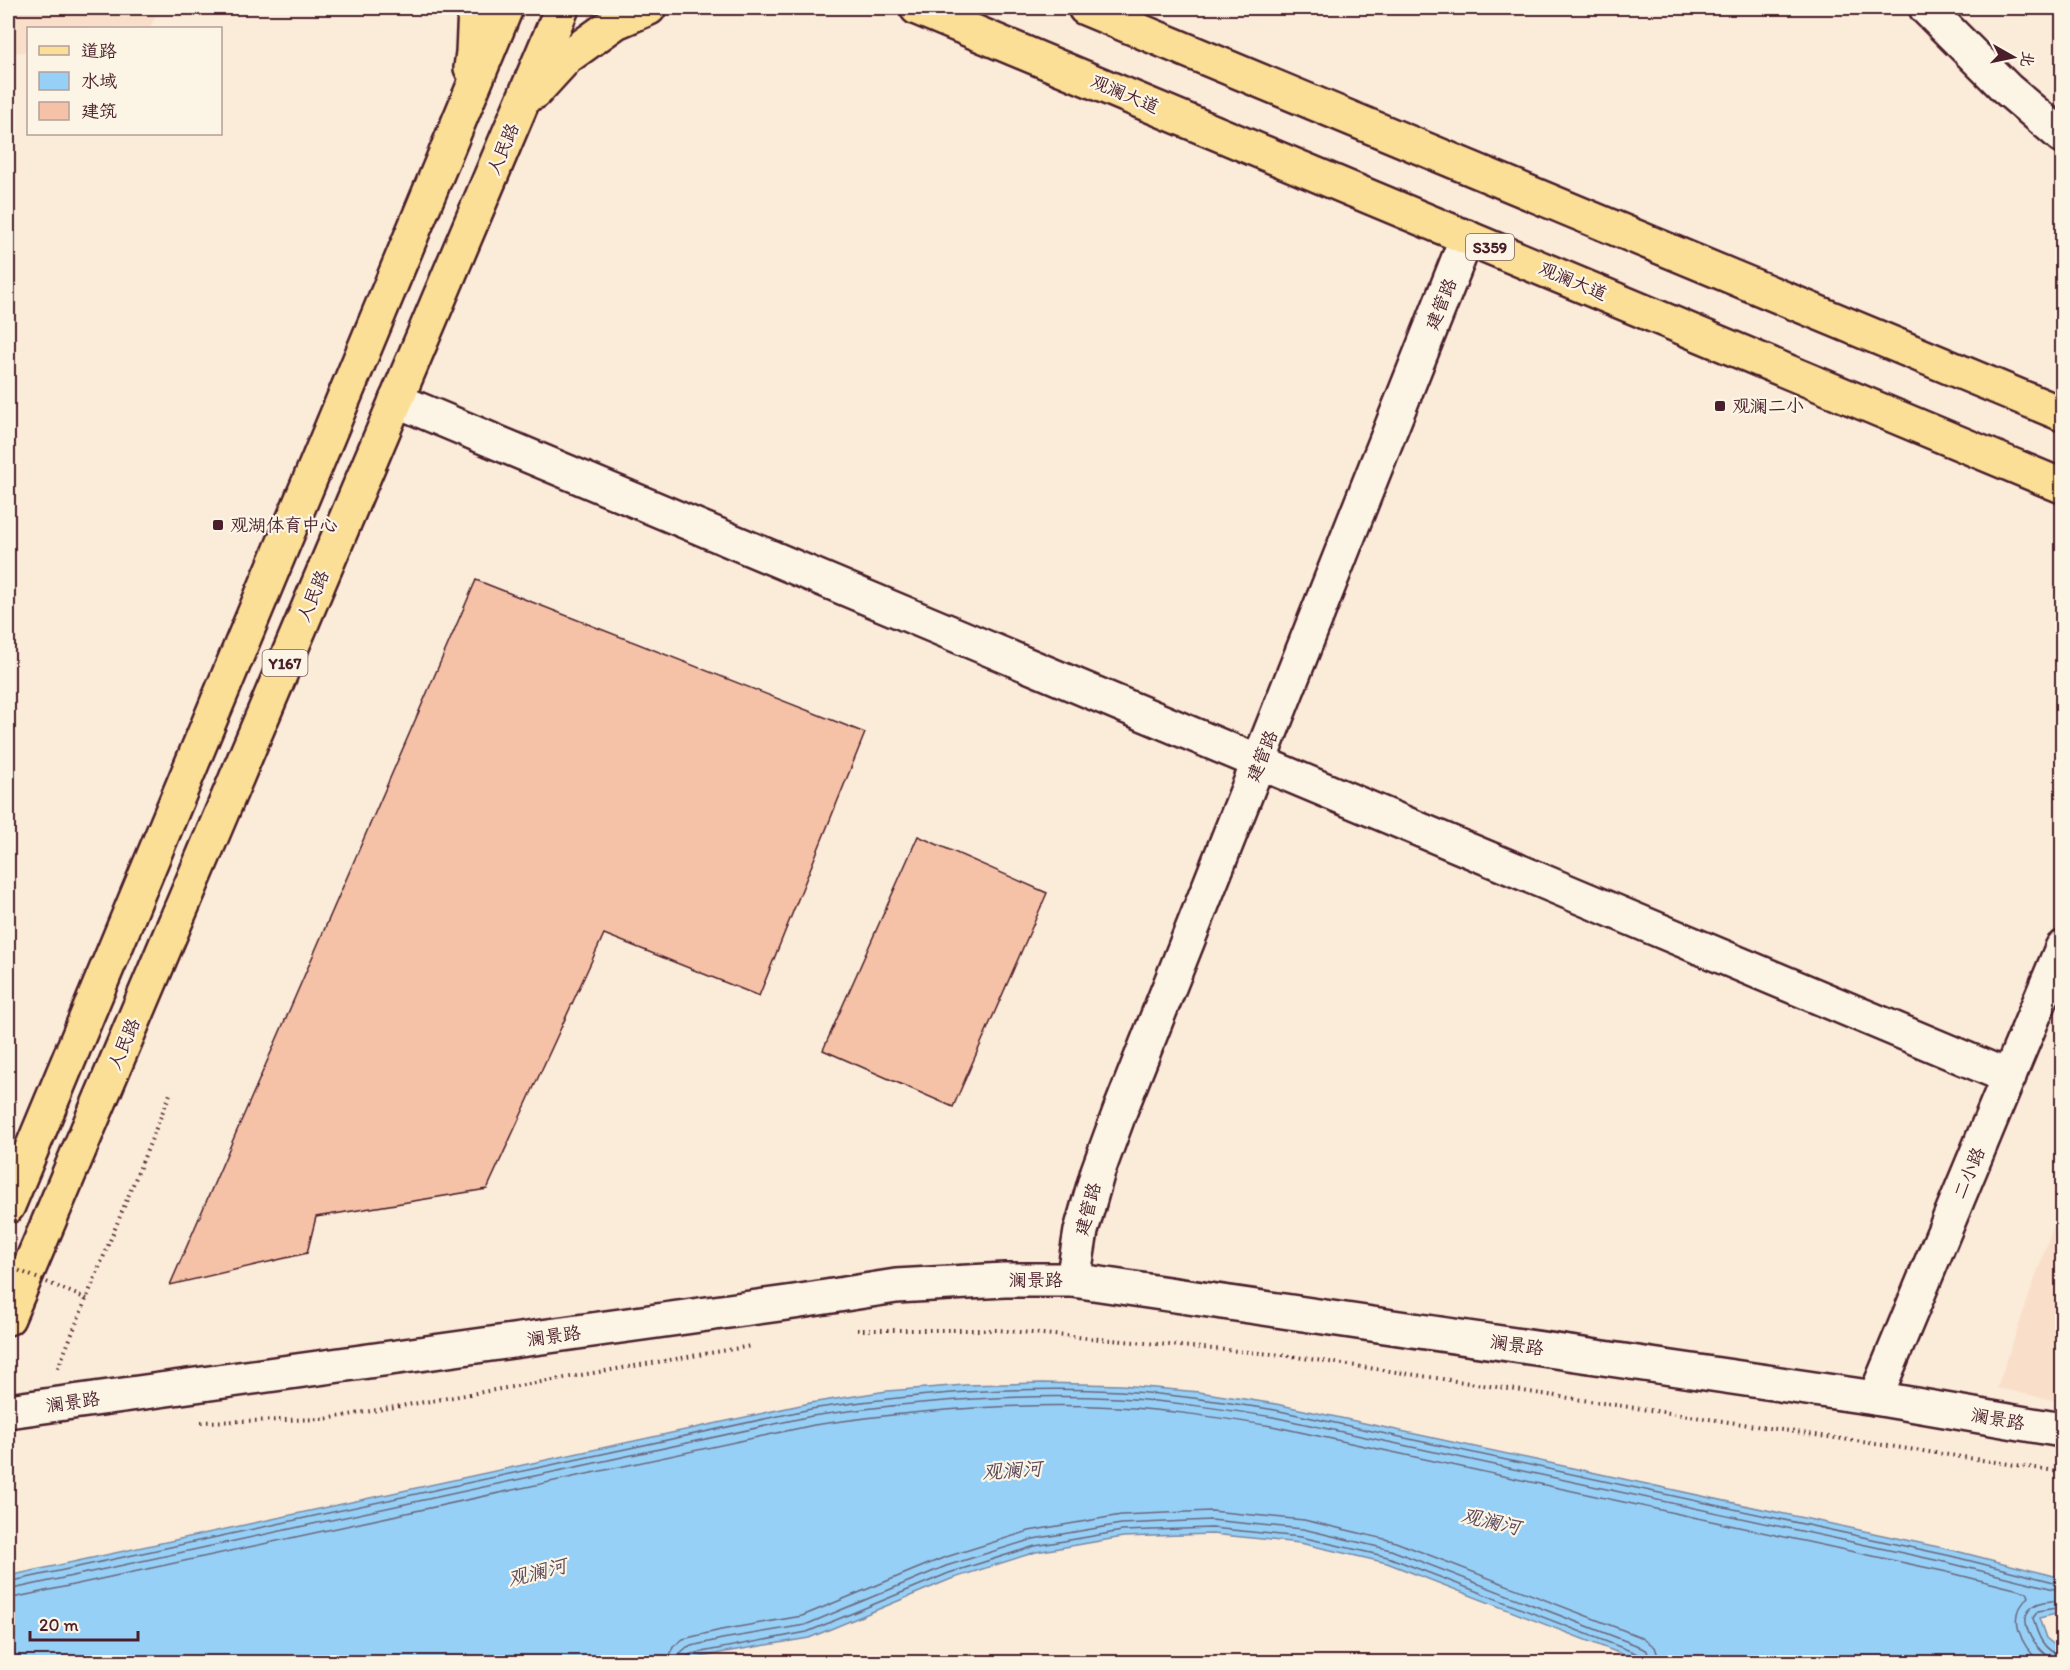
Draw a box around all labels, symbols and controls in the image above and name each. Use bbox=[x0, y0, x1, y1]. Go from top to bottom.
legend bbox=[27, 27, 222, 135]
north arrow bbox=[1983, 27, 2043, 87]
text: 道路 bbox=[81, 40, 117, 62]
text: 北 bbox=[2017, 50, 2038, 69]
text: 水域 bbox=[81, 70, 117, 92]
street label: 观澜大道 bbox=[1088, 70, 1162, 118]
text: 建筑 bbox=[81, 100, 117, 122]
street label: 人民路 bbox=[482, 120, 524, 178]
road number: S359 bbox=[1466, 234, 1514, 260]
street label: 观澜大道 bbox=[1536, 257, 1610, 305]
street label: 建管路 bbox=[1421, 275, 1461, 333]
place label: 观澜二小 bbox=[1732, 395, 1804, 417]
marker: 观澜二小 bbox=[1713, 399, 1727, 413]
place label: 观湖体育中心 bbox=[230, 514, 338, 536]
marker: 观湖体育中心 bbox=[211, 518, 225, 532]
street label: 人民路 bbox=[292, 567, 334, 625]
road number: Y167 bbox=[262, 650, 308, 676]
street label: 建管路 bbox=[1242, 727, 1282, 785]
street label: 人民路 bbox=[103, 1015, 145, 1073]
street label: 二小路 bbox=[1948, 1144, 1990, 1202]
street label: 建管路 bbox=[1070, 1180, 1106, 1238]
street label: 澜景路 bbox=[1009, 1269, 1063, 1291]
street label: 澜景路 bbox=[526, 1321, 582, 1351]
street label: 澜景路 bbox=[1489, 1330, 1545, 1360]
street label: 澜景路 bbox=[45, 1387, 101, 1417]
street label: 澜景路 bbox=[1970, 1403, 2026, 1435]
water label: 观澜河 bbox=[981, 1456, 1046, 1484]
water label: 观澜河 bbox=[1459, 1503, 1526, 1540]
water label: 观澜河 bbox=[505, 1552, 572, 1591]
scale bar bbox=[30, 1604, 138, 1642]
text: 20 m bbox=[39, 1614, 79, 1636]

